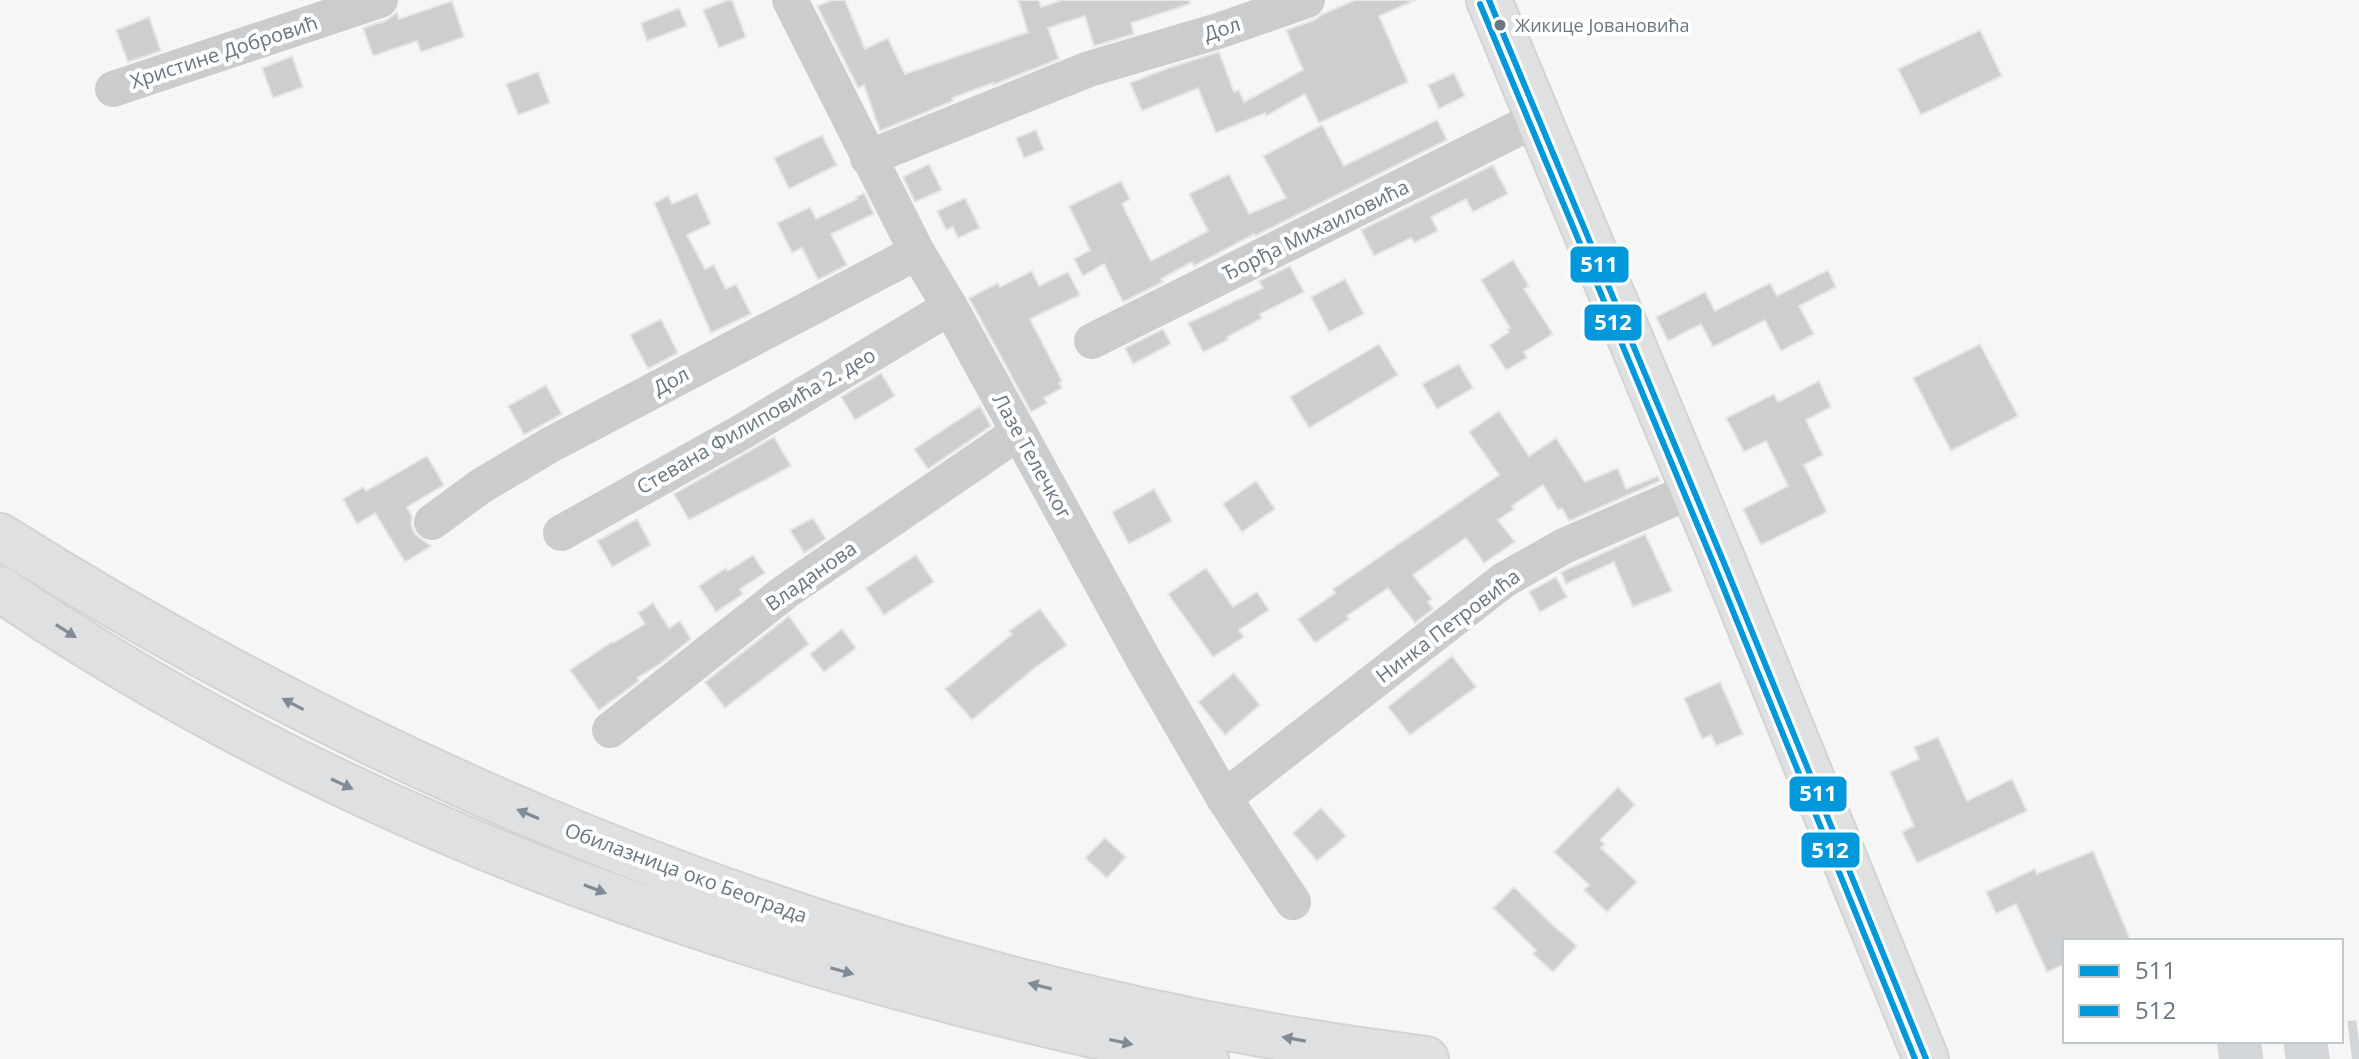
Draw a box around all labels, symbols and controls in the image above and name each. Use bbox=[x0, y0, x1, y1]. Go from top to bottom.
street label: Христине Добровић bbox=[127, 8, 321, 95]
street label: Дол bbox=[1200, 10, 1244, 47]
place label: Жикице Јовановића bbox=[1515, 13, 1689, 37]
marker: Жикице Јовановића bbox=[1492, 17, 1508, 33]
street label: Ђорђа Михаиловића bbox=[1218, 173, 1413, 286]
line badge: 511 bbox=[1569, 245, 1630, 284]
text: 511 bbox=[1580, 248, 1618, 278]
line badge: 512 bbox=[1583, 303, 1643, 342]
text: 512 bbox=[1594, 306, 1632, 336]
street label: Стевана Филиповића 2. део bbox=[631, 341, 880, 500]
street label: Дол bbox=[648, 360, 694, 401]
street label: Лазе Телечког bbox=[987, 388, 1078, 524]
street label: Владанова bbox=[760, 534, 862, 617]
street label: Нинка Петровића bbox=[1370, 563, 1525, 689]
one-way arrow bbox=[54, 623, 77, 638]
one-way arrow bbox=[281, 697, 304, 710]
line badge: 511 bbox=[1788, 775, 1848, 813]
one-way arrow bbox=[330, 777, 353, 791]
text: 511 bbox=[1799, 777, 1837, 807]
one-way arrow bbox=[516, 807, 540, 820]
street label: Обилазница око Београда bbox=[561, 816, 811, 929]
line badge: 512 bbox=[1800, 831, 1861, 869]
text: 512 bbox=[1811, 834, 1849, 864]
one-way arrow bbox=[583, 883, 607, 896]
legend bbox=[2063, 939, 2343, 1043]
text: 511 bbox=[2135, 953, 2176, 986]
one-way arrow bbox=[831, 965, 855, 978]
one-way arrow bbox=[1027, 979, 1052, 991]
text: 512 bbox=[2135, 993, 2176, 1026]
one-way arrow bbox=[1281, 1033, 1306, 1045]
one-way arrow bbox=[1109, 1036, 1134, 1049]

